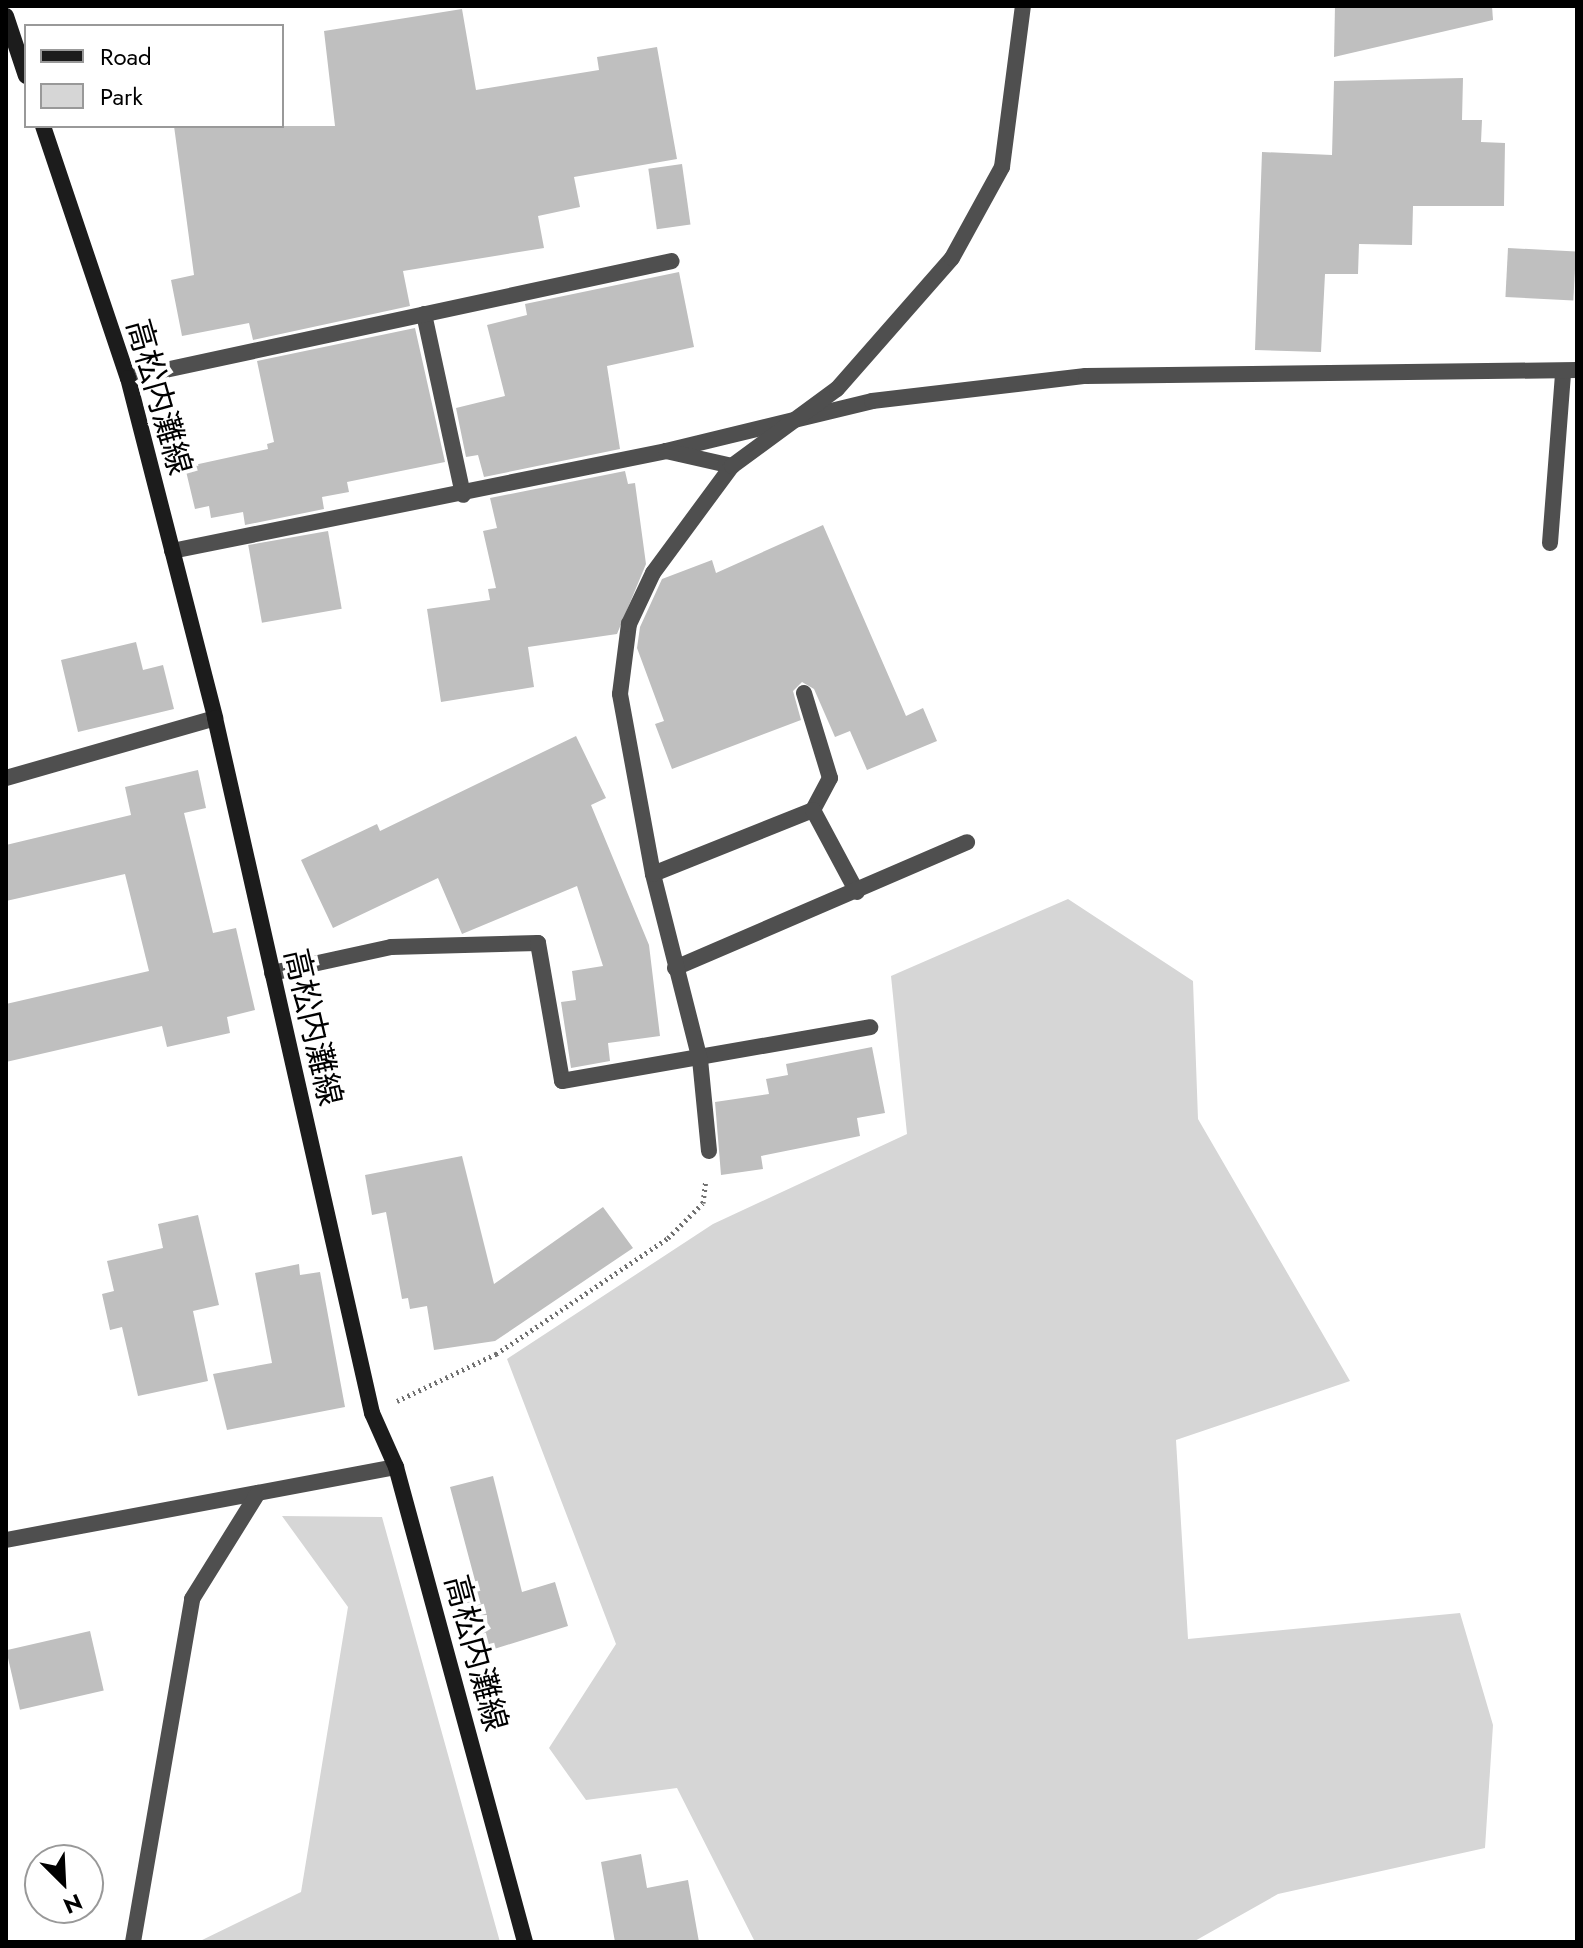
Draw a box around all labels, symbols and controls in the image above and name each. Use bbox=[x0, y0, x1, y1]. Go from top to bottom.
legend bbox=[24, 24, 284, 128]
text: Road bbox=[100, 39, 152, 74]
text: Park bbox=[100, 79, 143, 114]
street label: 高松内灘線 bbox=[118, 315, 200, 479]
street label: 高松内灘線 bbox=[276, 945, 350, 1109]
street label: 高松内灘線 bbox=[437, 1571, 515, 1735]
north arrow bbox=[24, 1844, 104, 1924]
text: N bbox=[58, 1886, 87, 1922]

